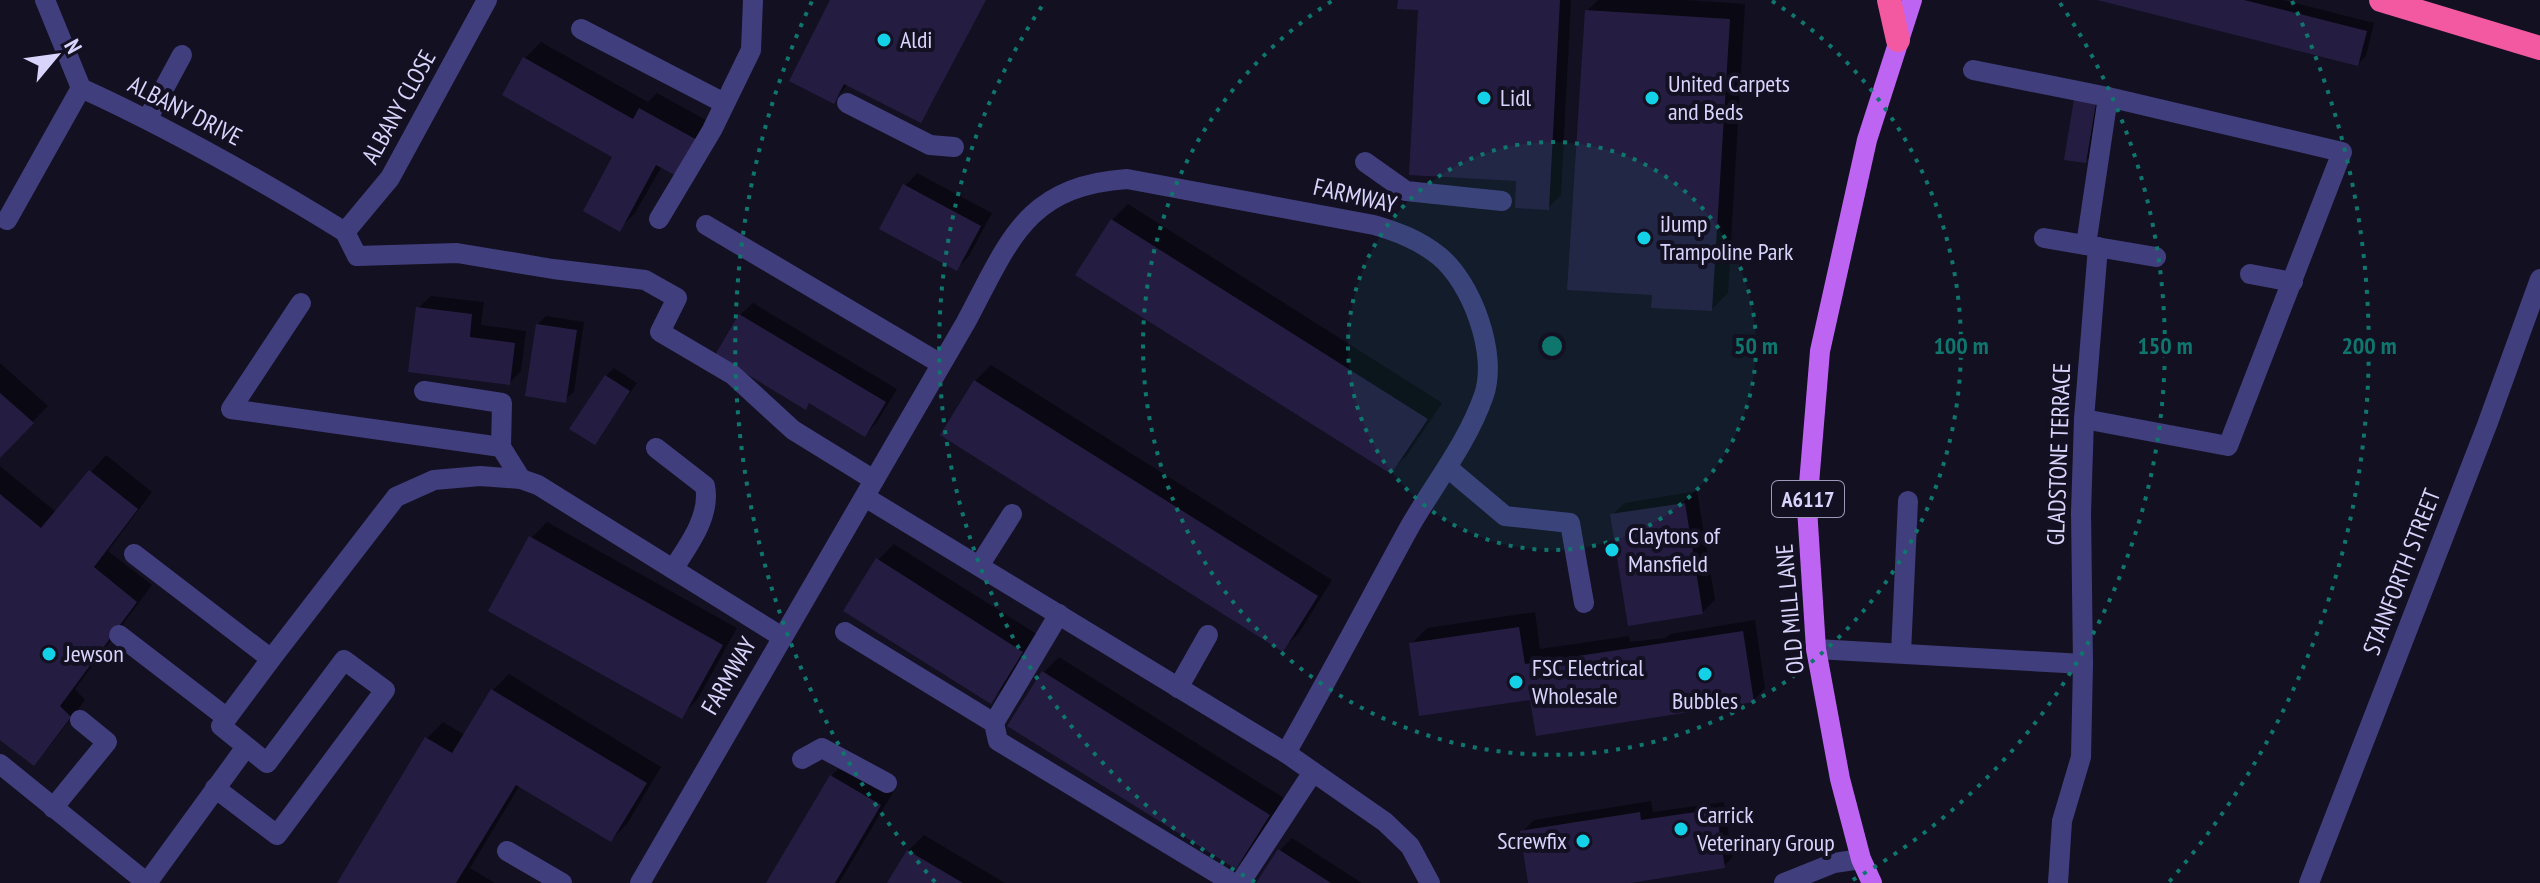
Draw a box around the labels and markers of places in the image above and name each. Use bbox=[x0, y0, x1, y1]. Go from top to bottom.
place label: Aldi bbox=[900, 24, 933, 55]
marker: Aldi bbox=[875, 31, 893, 49]
place label: United Carpets and Beds bbox=[1668, 68, 1790, 127]
place label: Lidl bbox=[1500, 82, 1532, 113]
marker: Lidl bbox=[1475, 89, 1493, 107]
marker: United Carpets and Beds bbox=[1643, 89, 1661, 107]
place label: iJump Trampoline Park bbox=[1660, 208, 1794, 267]
marker: iJump Trampoline Park bbox=[1635, 229, 1653, 247]
centre of rings bbox=[1538, 332, 1566, 360]
place label: Claytons of Mansfield bbox=[1628, 520, 1721, 579]
marker: Claytons of Mansfield bbox=[1603, 541, 1621, 559]
place label: Jewson bbox=[64, 638, 124, 669]
marker: Jewson bbox=[40, 645, 58, 663]
place label: FSC Electrical Wholesale bbox=[1532, 652, 1644, 711]
marker: Bubbles bbox=[1696, 665, 1714, 683]
marker: FSC Electrical Wholesale bbox=[1507, 673, 1525, 691]
place label: Bubbles bbox=[1672, 685, 1738, 716]
place label: Carrick Veterinary Group bbox=[1696, 799, 1835, 858]
marker: Carrick Veterinary Group bbox=[1672, 820, 1690, 838]
place label: Screwfix bbox=[1497, 825, 1567, 856]
marker: Screwfix bbox=[1574, 832, 1592, 850]

